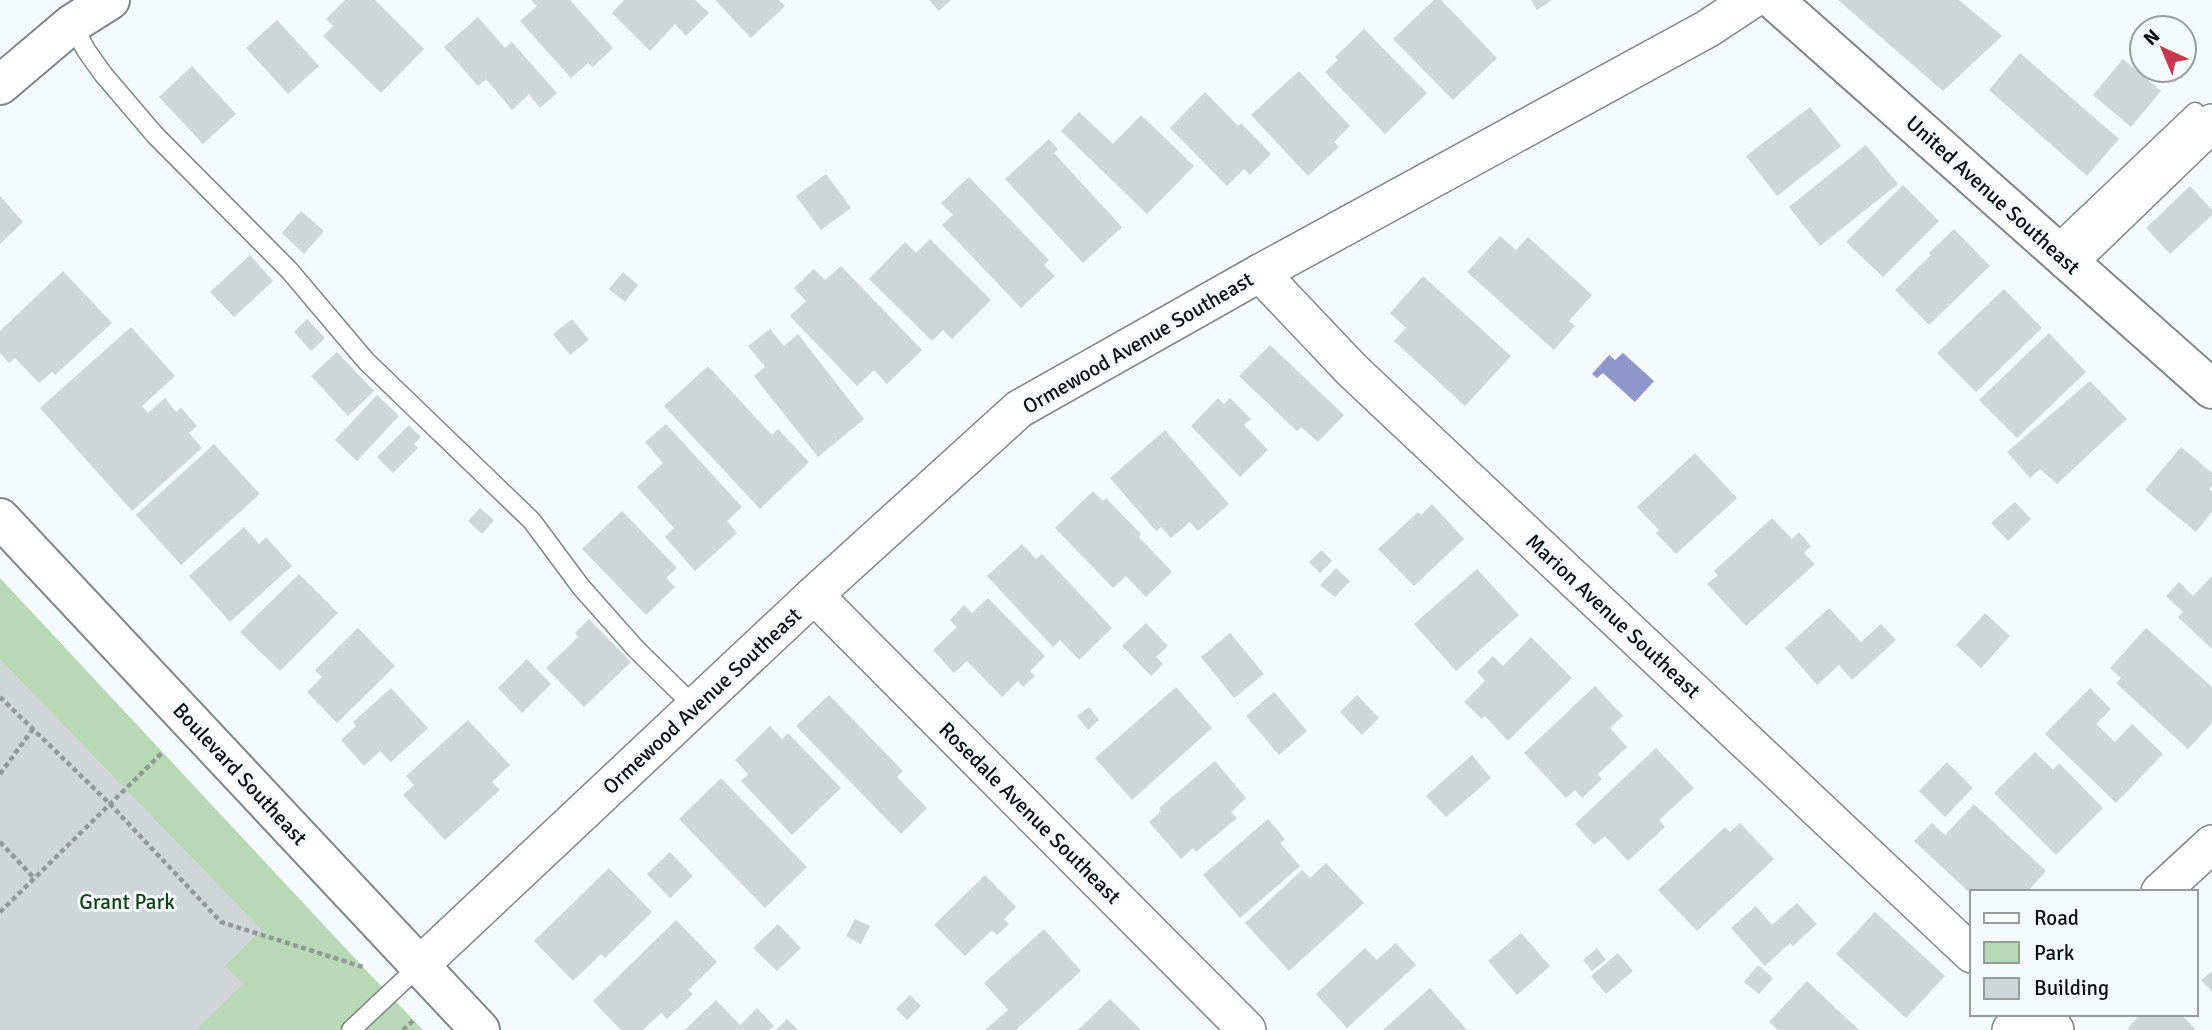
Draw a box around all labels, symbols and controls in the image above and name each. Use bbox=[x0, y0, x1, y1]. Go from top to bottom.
north arrow bbox=[2128, 14, 2198, 84]
text: N bbox=[2139, 24, 2165, 51]
street label: United Avenue Southeast bbox=[1901, 110, 2085, 280]
street label: Ormewood Avenue Southeast bbox=[1018, 266, 1258, 420]
street label: Marion Avenue Southeast bbox=[1520, 528, 1706, 704]
street label: Ormewood Avenue Southeast bbox=[597, 602, 807, 800]
street label: Boulevard Southeast bbox=[167, 697, 313, 851]
street label: Rosedale Avenue Southeast bbox=[934, 717, 1126, 909]
park label: Grant Park bbox=[79, 889, 175, 915]
legend bbox=[1970, 890, 2198, 1016]
text: Road bbox=[2034, 905, 2079, 931]
text: Park bbox=[2034, 940, 2075, 966]
text: Building bbox=[2034, 975, 2109, 1001]

